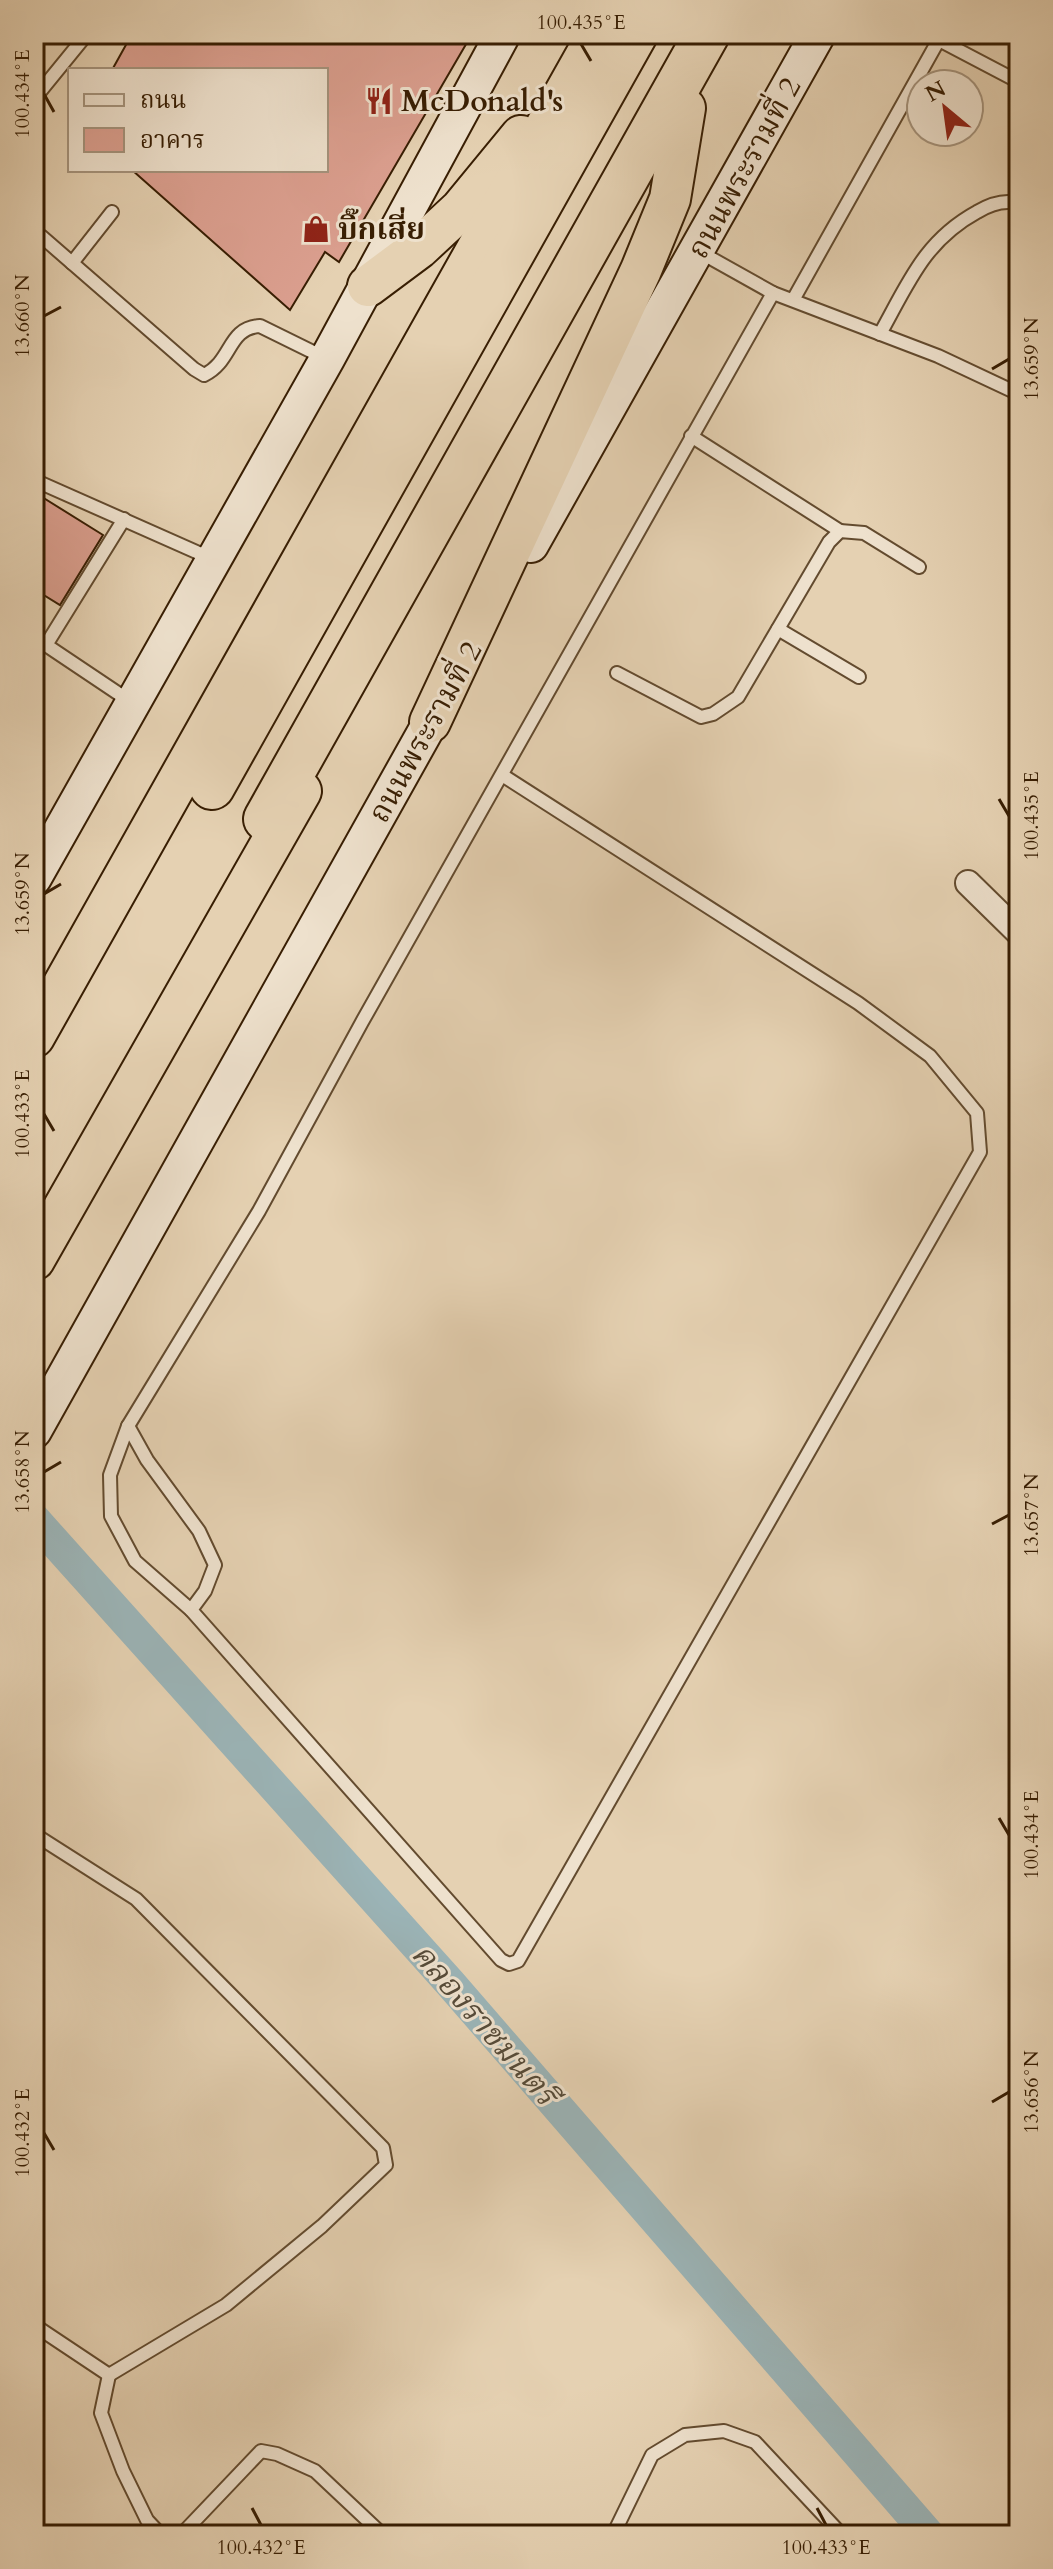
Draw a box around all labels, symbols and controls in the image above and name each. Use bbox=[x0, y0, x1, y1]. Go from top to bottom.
text: 100.435°E bbox=[536, 9, 626, 36]
text: 100.434°E bbox=[9, 49, 36, 139]
legend bbox=[68, 68, 328, 172]
north arrow bbox=[905, 68, 985, 148]
street label: ถนนพระรามที่ 2 bbox=[676, 69, 811, 266]
text: N bbox=[920, 74, 951, 109]
place label: McDonald's bbox=[401, 81, 563, 122]
text: ถนน bbox=[140, 84, 186, 117]
restaurant icon: McDonald's bbox=[364, 86, 394, 116]
text: อาคาร bbox=[140, 124, 205, 157]
place label: บิ๊กเสี่ย bbox=[338, 207, 425, 250]
shop icon: บิ๊กเสี่ย bbox=[301, 214, 331, 244]
text: 13.660°N bbox=[9, 274, 36, 358]
text: 13.659°N bbox=[1018, 317, 1045, 401]
street label: ถนนพระรามที่ 2 bbox=[357, 633, 492, 830]
text: 100.435°E bbox=[1018, 771, 1045, 861]
text: 13.659°N bbox=[9, 852, 36, 936]
text: 100.433°E bbox=[9, 1069, 36, 1159]
text: 13.658°N bbox=[9, 1430, 36, 1514]
text: 13.657°N bbox=[1018, 1473, 1045, 1557]
text: 100.434°E bbox=[1018, 1790, 1045, 1880]
water label: คลองราชมนตรี bbox=[401, 1934, 571, 2120]
text: 13.656°N bbox=[1018, 2050, 1045, 2134]
text: 100.432°E bbox=[9, 2088, 36, 2178]
text: 100.432°E bbox=[216, 2534, 306, 2561]
text: 100.433°E bbox=[781, 2534, 871, 2561]

